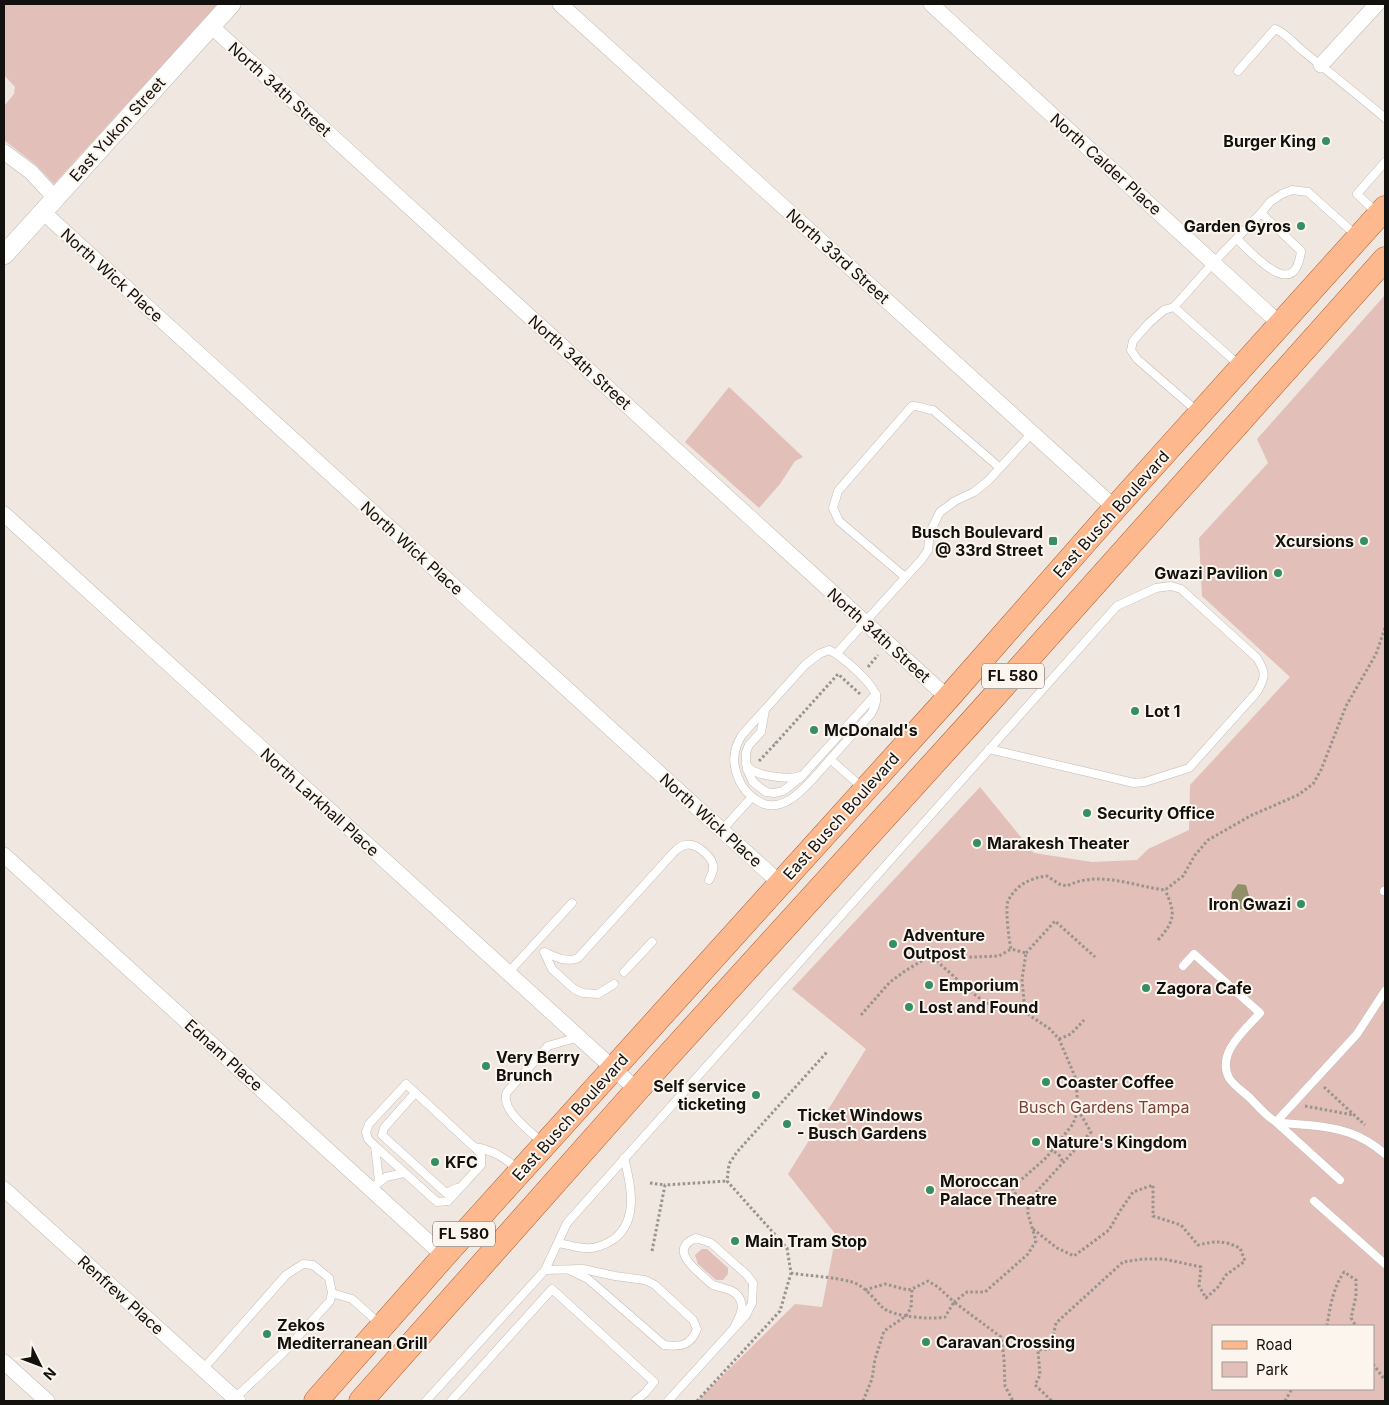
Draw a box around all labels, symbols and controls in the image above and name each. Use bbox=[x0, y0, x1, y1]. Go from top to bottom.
street label: North 34th Street bbox=[224, 38, 336, 140]
street label: East Yukon Street bbox=[65, 73, 169, 185]
street label: North Calder Place bbox=[1046, 109, 1166, 219]
place label: Burger King bbox=[1223, 131, 1316, 151]
marker: Burger King bbox=[1320, 135, 1332, 147]
street label: North 33rd Street bbox=[782, 204, 894, 308]
place label: Garden Gyros bbox=[1184, 216, 1291, 236]
marker: Garden Gyros bbox=[1295, 220, 1307, 232]
street label: North Wick Place bbox=[57, 224, 167, 326]
street label: North 34th Street bbox=[524, 311, 636, 413]
street label: East Busch Boulevard bbox=[1049, 446, 1173, 582]
street label: North Wick Place bbox=[357, 497, 467, 599]
place label: Busch Boulevard @ 33rd Street bbox=[911, 522, 1043, 560]
place label: Xcursions bbox=[1275, 531, 1354, 551]
marker: Busch Boulevard @ 33rd Street bbox=[1047, 535, 1059, 547]
marker: Xcursions bbox=[1358, 535, 1370, 547]
place label: Gwazi Pavilion bbox=[1154, 563, 1268, 583]
marker: Gwazi Pavilion bbox=[1272, 567, 1284, 579]
street label: North 34th Street bbox=[823, 584, 935, 686]
road number: FL 580 bbox=[982, 664, 1044, 688]
place label: Lot 1 bbox=[1145, 701, 1180, 721]
marker: Lot 1 bbox=[1129, 705, 1141, 717]
place label: McDonald's bbox=[824, 720, 918, 740]
marker: McDonald's bbox=[808, 724, 820, 736]
street label: North Larkhall Place bbox=[257, 744, 383, 860]
street label: East Busch Boulevard bbox=[779, 748, 903, 884]
street label: North Wick Place bbox=[656, 769, 766, 871]
place label: Security Office bbox=[1097, 803, 1215, 823]
marker: Security Office bbox=[1081, 807, 1093, 819]
place label: Marakesh Theater bbox=[987, 833, 1130, 853]
marker: Marakesh Theater bbox=[971, 837, 983, 849]
place label: Iron Gwazi bbox=[1208, 894, 1291, 914]
marker: Iron Gwazi bbox=[1295, 898, 1307, 910]
place label: Adventure Outpost bbox=[903, 925, 985, 963]
marker: Adventure Outpost bbox=[887, 938, 899, 950]
place label: Emporium bbox=[939, 975, 1019, 995]
place label: Zagora Cafe bbox=[1156, 978, 1252, 998]
marker: Emporium bbox=[923, 979, 935, 991]
marker: Zagora Cafe bbox=[1140, 982, 1152, 994]
place label: Lost and Found bbox=[919, 997, 1038, 1017]
marker: Lost and Found bbox=[903, 1001, 915, 1013]
street label: Ednam Place bbox=[181, 1015, 267, 1095]
place label: Very Berry Brunch bbox=[496, 1047, 580, 1085]
street label: East Busch Boulevard bbox=[508, 1049, 632, 1185]
marker: Very Berry Brunch bbox=[480, 1060, 492, 1072]
place label: Coaster Coffee bbox=[1056, 1072, 1174, 1092]
place label: Self service ticketing bbox=[653, 1076, 746, 1114]
marker: Coaster Coffee bbox=[1040, 1076, 1052, 1088]
marker: Self service ticketing bbox=[750, 1089, 762, 1101]
park label: Busch Gardens Tampa bbox=[1019, 1097, 1189, 1117]
place label: Ticket Windows - Busch Gardens bbox=[797, 1105, 927, 1143]
marker: Ticket Windows - Busch Gardens bbox=[781, 1118, 793, 1130]
place label: Nature's Kingdom bbox=[1046, 1132, 1187, 1152]
marker: Nature's Kingdom bbox=[1030, 1136, 1042, 1148]
place label: KFC bbox=[445, 1152, 478, 1172]
marker: KFC bbox=[429, 1156, 441, 1168]
place label: Moroccan Palace Theatre bbox=[940, 1171, 1057, 1209]
marker: Moroccan Palace Theatre bbox=[924, 1184, 936, 1196]
road number: FL 580 bbox=[433, 1222, 495, 1246]
place label: Main Tram Stop bbox=[745, 1231, 867, 1251]
marker: Main Tram Stop bbox=[729, 1235, 741, 1247]
street label: Renfrew Place bbox=[74, 1251, 168, 1339]
place label: Zekos Mediterranean Grill bbox=[277, 1315, 428, 1353]
legend bbox=[1212, 1325, 1374, 1390]
marker: Zekos Mediterranean Grill bbox=[261, 1328, 273, 1340]
place label: Caravan Crossing bbox=[936, 1332, 1075, 1352]
text: Road bbox=[1256, 1335, 1292, 1354]
marker: Caravan Crossing bbox=[920, 1336, 932, 1348]
north arrow bbox=[15, 1340, 65, 1390]
text: Park bbox=[1256, 1360, 1289, 1379]
text: N bbox=[40, 1364, 60, 1384]

